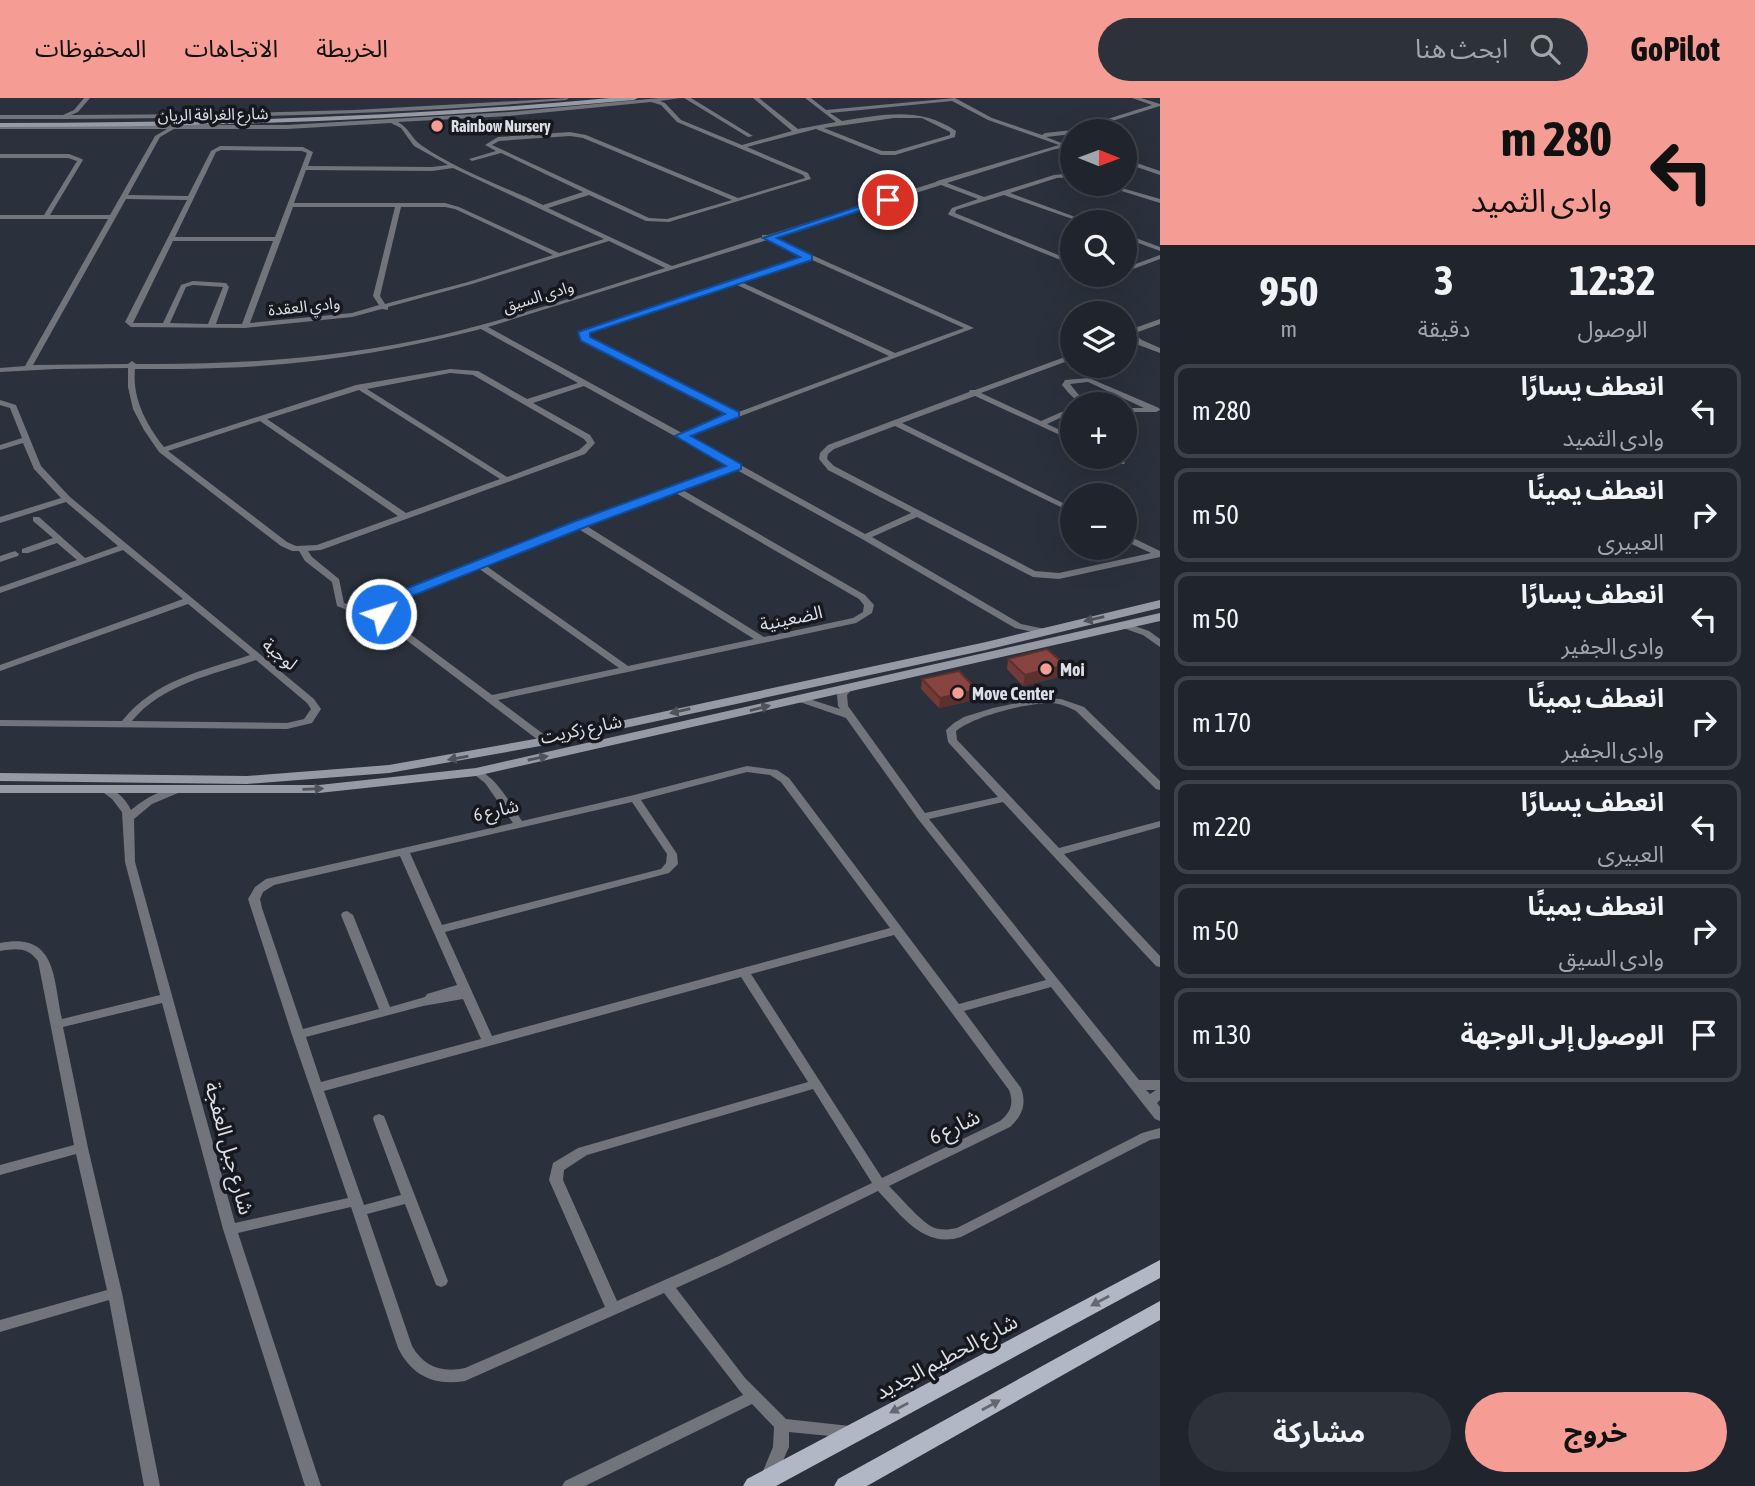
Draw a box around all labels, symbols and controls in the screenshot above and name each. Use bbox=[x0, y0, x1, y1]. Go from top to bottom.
search box bbox=[1098, 18, 1588, 81]
icon: search bbox=[1526, 30, 1564, 68]
text: GoPilot bbox=[1630, 30, 1720, 68]
text: ابحث هنا bbox=[1415, 34, 1508, 64]
text: المحفوظات bbox=[35, 35, 146, 62]
text: الاتجاهات bbox=[184, 35, 278, 62]
text: الخريطة bbox=[316, 35, 388, 62]
street label: شارع الغرافة الريان bbox=[157, 104, 269, 128]
text: 280 m bbox=[1501, 110, 1612, 166]
place label: Rainbow Nursery bbox=[451, 117, 551, 135]
marker: Rainbow Nursery bbox=[429, 118, 445, 134]
north arrow bbox=[1060, 119, 1138, 196]
map controls bbox=[1060, 119, 1137, 560]
icon: left bbox=[1636, 126, 1727, 217]
pin bbox=[858, 170, 918, 230]
icon: arrive bbox=[869, 181, 907, 219]
text: وادى الثميد bbox=[1471, 182, 1612, 219]
button: search bbox=[1060, 210, 1137, 287]
text: 3 bbox=[1434, 256, 1454, 304]
text: 12:32 bbox=[1569, 256, 1656, 304]
text: 950 bbox=[1259, 267, 1319, 315]
street label: وادى السيق bbox=[500, 277, 576, 317]
street label: وادي العقدة bbox=[267, 293, 341, 322]
button: layers bbox=[1060, 301, 1137, 378]
text: m bbox=[1281, 316, 1297, 342]
text: دقيقة bbox=[1418, 316, 1470, 342]
text: الوصول bbox=[1578, 316, 1648, 342]
text: انعطف يسارًا bbox=[1521, 371, 1664, 401]
button: + bbox=[1060, 392, 1137, 469]
icon: left bbox=[1685, 392, 1723, 430]
text: 280 m bbox=[1192, 396, 1251, 426]
text: وادى الثميد bbox=[1563, 425, 1664, 451]
text: انعطف يمينًا bbox=[1527, 475, 1664, 505]
button: − bbox=[1060, 483, 1137, 560]
icon: right bbox=[1685, 496, 1723, 534]
text: 50 m bbox=[1192, 500, 1239, 530]
text: العبيرى bbox=[1598, 529, 1664, 555]
position arrow bbox=[344, 577, 418, 651]
text: انعطف يسارًا bbox=[1521, 579, 1664, 609]
icon: left bbox=[1685, 600, 1723, 638]
street label: الضعينية bbox=[758, 601, 824, 635]
text: 50 m bbox=[1192, 604, 1239, 634]
one-way arrow bbox=[1082, 614, 1104, 625]
text: وادى الجفير bbox=[1561, 633, 1664, 659]
street label: لوجبة bbox=[258, 634, 302, 675]
place label: Moi bbox=[1060, 659, 1085, 680]
marker: Moi bbox=[1038, 661, 1054, 677]
place label: Move Center bbox=[972, 683, 1054, 704]
text: انعطف يمينًا bbox=[1527, 683, 1664, 713]
marker: Move Center bbox=[950, 685, 966, 701]
one-way arrow bbox=[749, 702, 771, 713]
icon: right bbox=[1685, 704, 1723, 742]
one-way arrow bbox=[669, 705, 691, 716]
text: 170 m bbox=[1192, 708, 1251, 738]
street label: شارع زكريت bbox=[538, 710, 624, 752]
text: وادى الجفير bbox=[1561, 737, 1664, 763]
one-way arrow bbox=[527, 752, 549, 763]
one-way arrow bbox=[447, 753, 469, 764]
one-way arrow bbox=[302, 783, 324, 794]
text: انعطف يسارًا bbox=[1521, 787, 1664, 817]
street label: شارع 6 bbox=[471, 795, 522, 829]
icon: left bbox=[1685, 808, 1723, 846]
text: 220 m bbox=[1192, 812, 1251, 842]
text: العبيرى bbox=[1598, 841, 1664, 867]
text: انعطف يمينًا bbox=[1527, 891, 1664, 921]
icon: right bbox=[1685, 912, 1723, 950]
text: 50 m bbox=[1192, 916, 1239, 946]
text: وادى السيق bbox=[1558, 945, 1664, 971]
icon: arrive bbox=[1685, 1016, 1723, 1054]
text: 130 m bbox=[1192, 1020, 1251, 1050]
text: الوصول إلى الوجهة bbox=[1461, 1020, 1664, 1050]
street label: شارع جبل العفجة bbox=[197, 1079, 259, 1218]
street label: شارع 6 bbox=[925, 1103, 985, 1152]
one-way arrow bbox=[1090, 1295, 1110, 1306]
street label: شارع الحطيم الجديد bbox=[871, 1308, 1023, 1407]
button: مشاركة bbox=[1188, 1392, 1451, 1472]
button: خروج bbox=[1465, 1392, 1727, 1472]
one-way arrow bbox=[982, 1399, 1001, 1411]
one-way arrow bbox=[890, 1402, 909, 1414]

